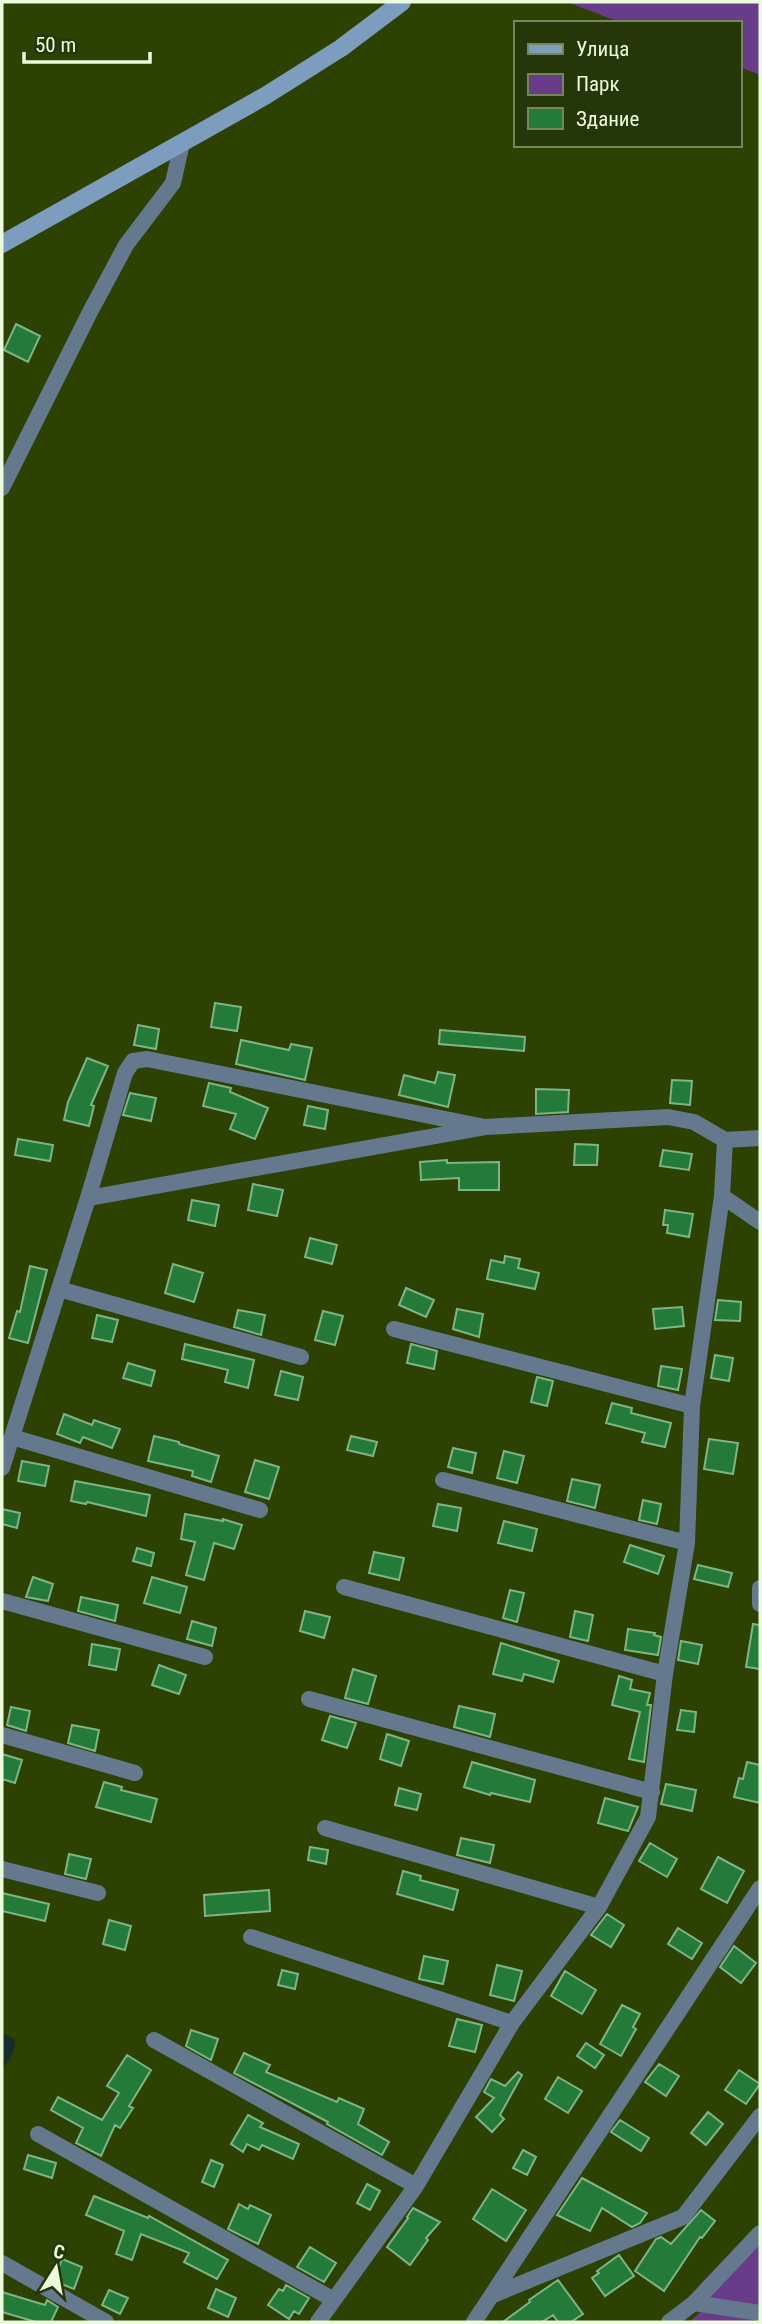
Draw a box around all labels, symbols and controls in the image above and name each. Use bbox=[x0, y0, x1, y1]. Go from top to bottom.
scale bar bbox=[24, 21, 150, 65]
legend bbox=[514, 21, 741, 147]
text: 50 m bbox=[35, 33, 76, 57]
text: Улица bbox=[576, 37, 629, 61]
text: Парк bbox=[576, 72, 620, 96]
text: Здание bbox=[576, 107, 640, 131]
north arrow bbox=[21, 2233, 91, 2303]
text: С bbox=[52, 2239, 67, 2264]

